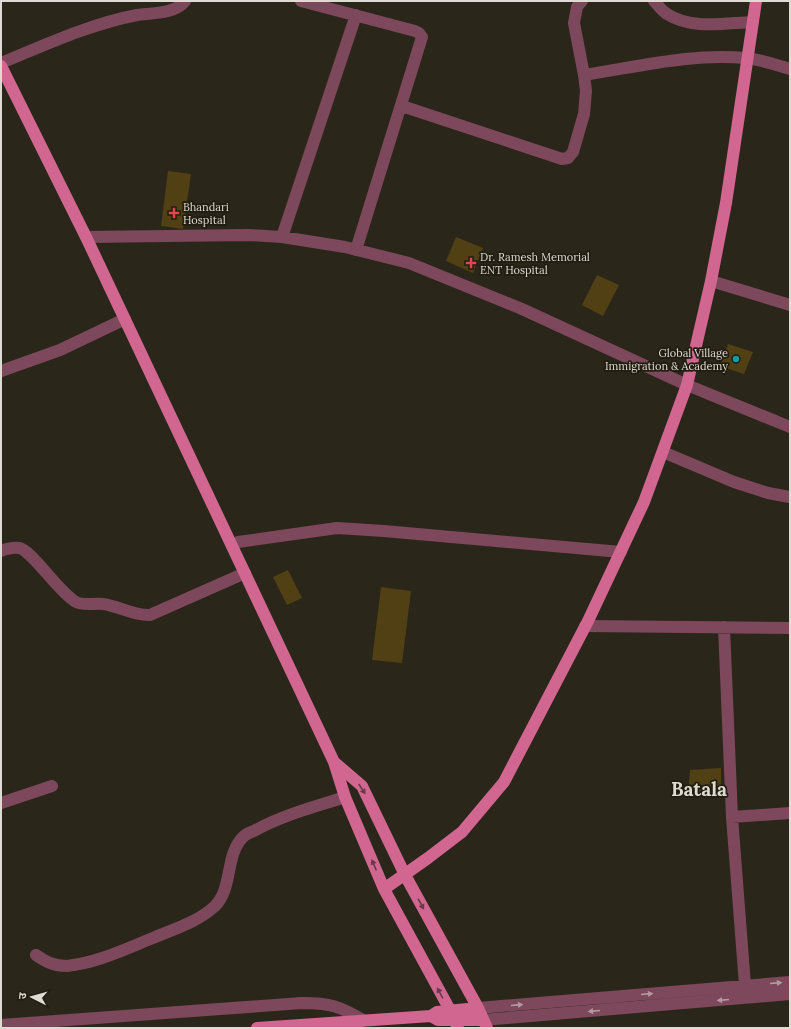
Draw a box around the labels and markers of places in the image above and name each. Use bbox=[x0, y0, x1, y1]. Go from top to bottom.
place label: Bhandari Hospital bbox=[183, 200, 229, 227]
marker: Bhandari Hospital bbox=[168, 207, 180, 219]
place label: Dr. Ramesh Memorial ENT Hospital bbox=[480, 250, 590, 277]
marker: Dr. Ramesh Memorial ENT Hospital bbox=[465, 257, 477, 269]
place label: Global Village Immigration & Academy bbox=[605, 346, 728, 373]
marker: Global Village Immigration & Academy bbox=[731, 354, 741, 364]

